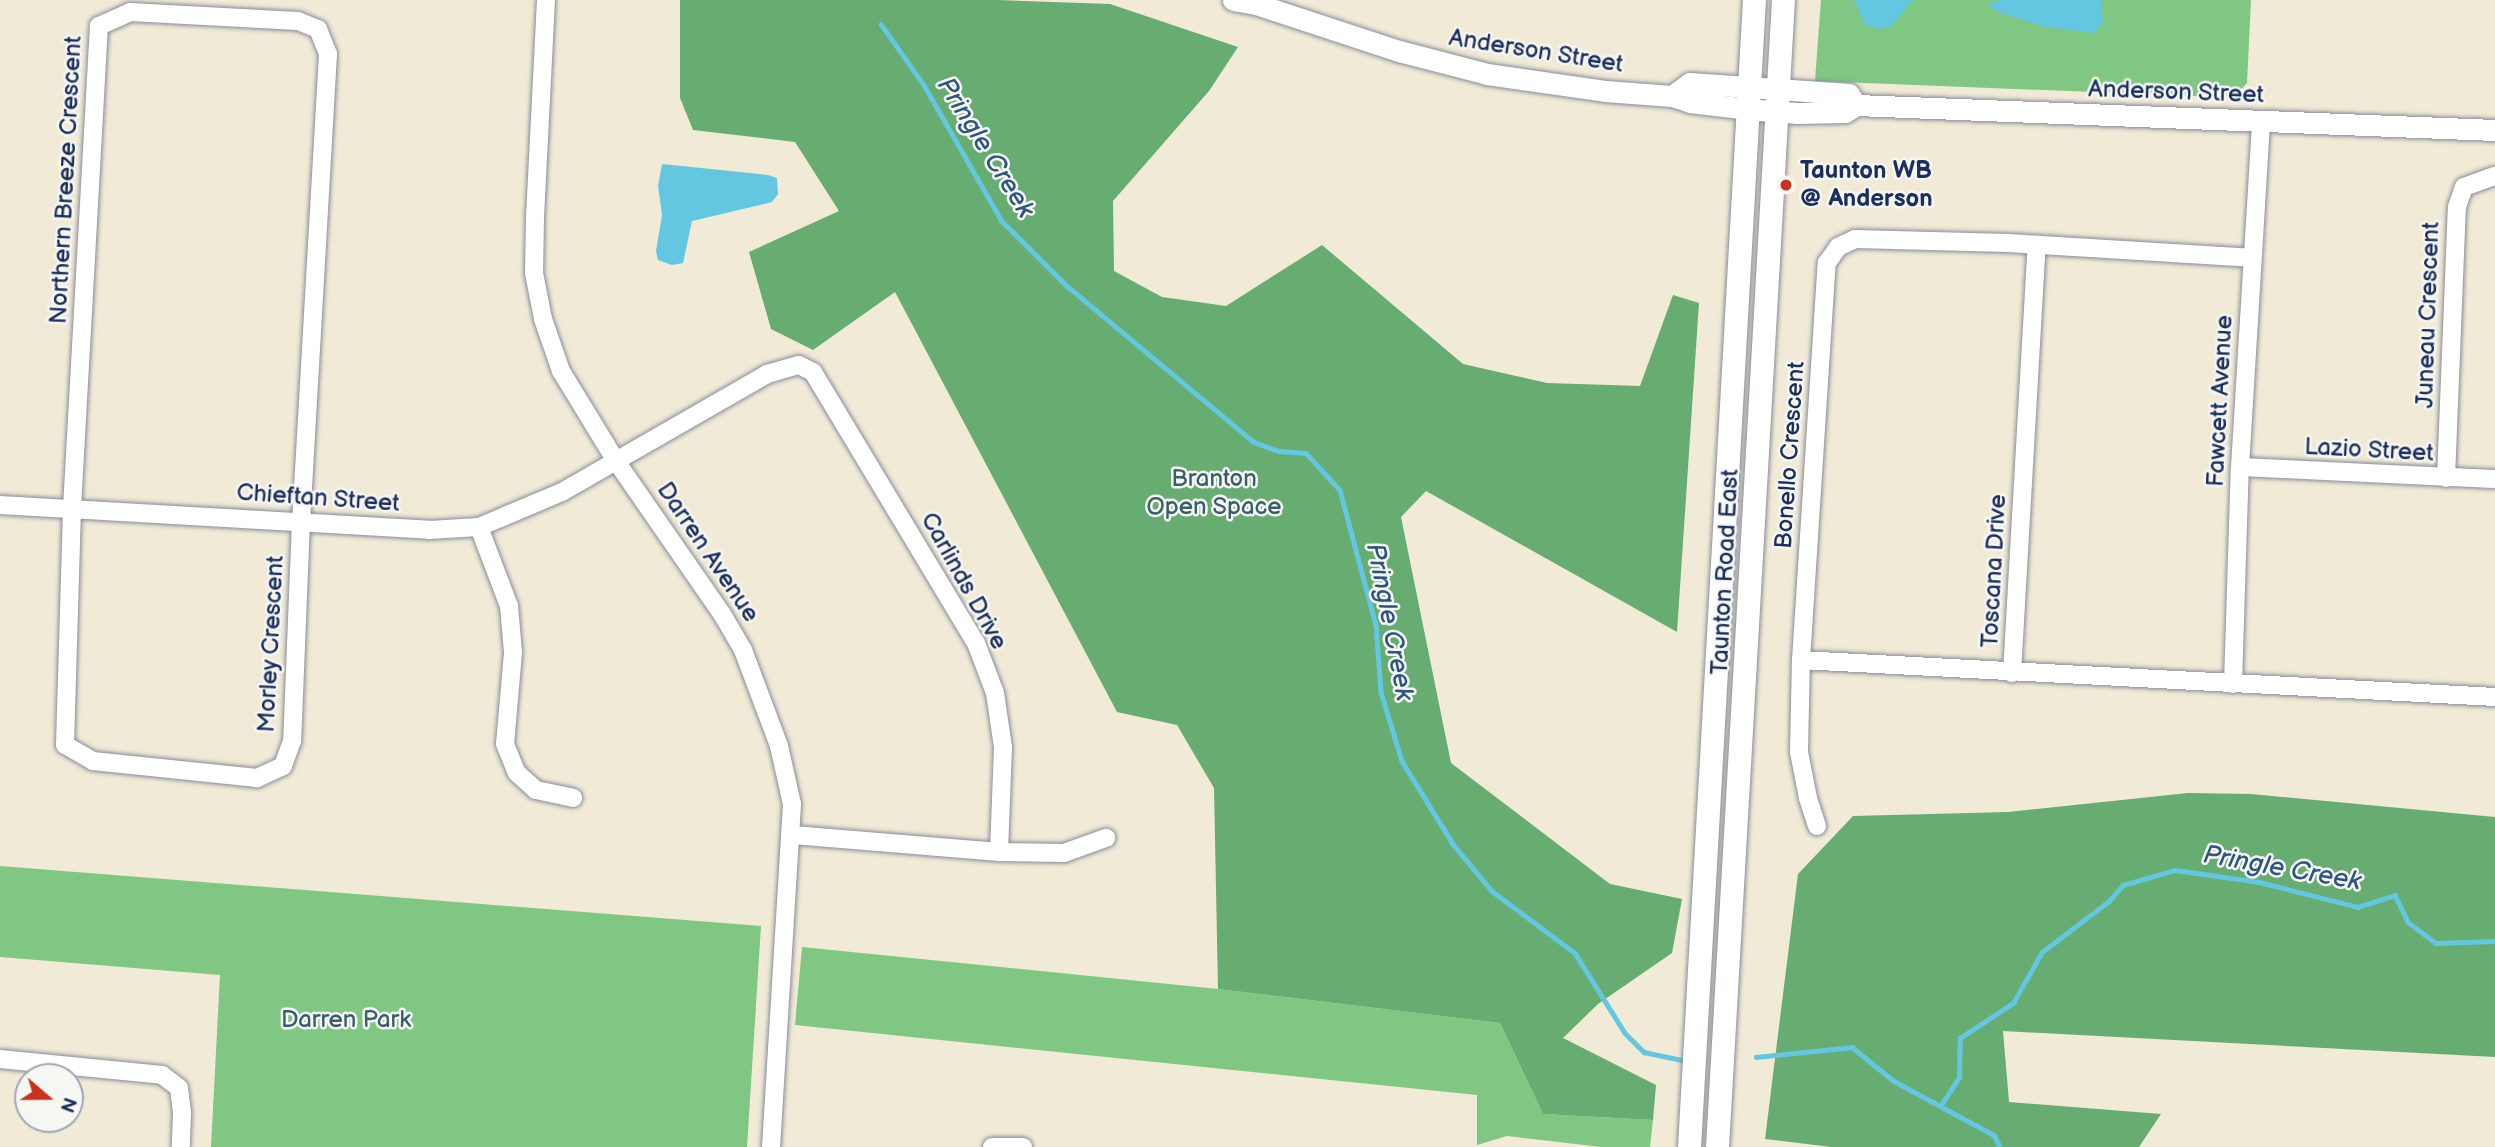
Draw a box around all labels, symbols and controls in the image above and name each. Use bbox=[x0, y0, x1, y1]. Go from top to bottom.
street label: Anderson Street bbox=[1447, 23, 1625, 79]
street label: Northern Breeze Crescent bbox=[44, 35, 88, 325]
water label: Pringle Creek bbox=[929, 72, 1041, 224]
street label: Anderson Street bbox=[2087, 75, 2265, 109]
place label: Taunton WB @ Anderson bbox=[1800, 157, 1933, 213]
marker: Taunton WB @ Anderson bbox=[1778, 177, 1794, 193]
street label: Juneau Crescent bbox=[2410, 221, 2446, 409]
street label: Fawcett Avenue bbox=[2201, 314, 2239, 488]
street label: Bonello Crescent bbox=[1769, 360, 1811, 550]
street label: Lazio Street bbox=[2303, 432, 2435, 468]
park label: Branton Open Space bbox=[1146, 465, 1282, 521]
street label: Taunton Road East bbox=[1705, 468, 1745, 676]
street label: Darren Avenue bbox=[651, 477, 765, 627]
street label: Chieftan Street bbox=[235, 478, 401, 518]
street label: Toscana Drive bbox=[1976, 493, 2012, 649]
street label: Carlinds Drive bbox=[914, 507, 1014, 655]
water label: Pringle Creek bbox=[1358, 541, 1420, 703]
street label: Morley Crescent bbox=[252, 554, 290, 734]
water label: Pringle Creek bbox=[2201, 840, 2363, 898]
park label: Darren Park bbox=[281, 1006, 411, 1034]
north arrow bbox=[14, 1063, 84, 1133]
text: N bbox=[54, 1094, 81, 1115]

